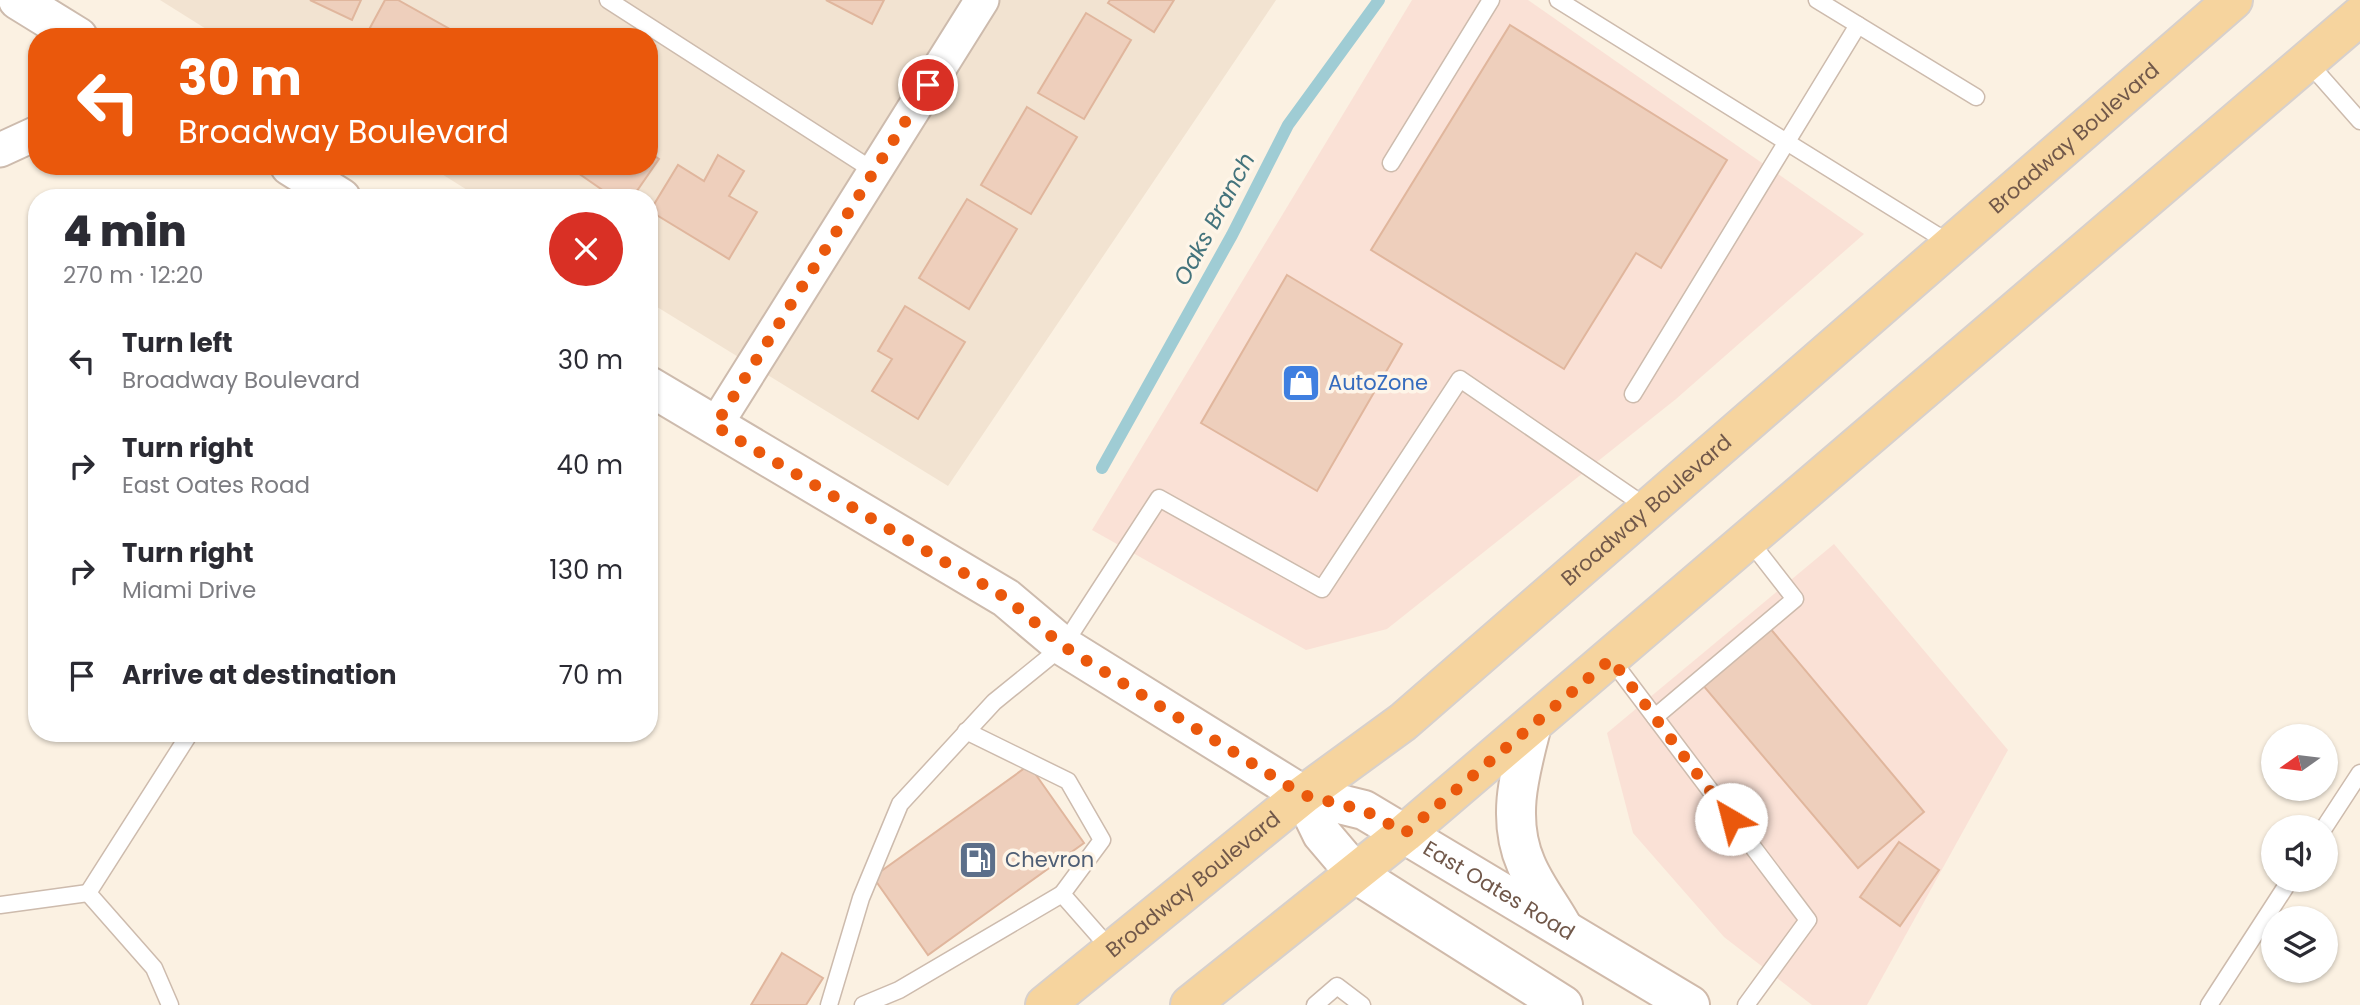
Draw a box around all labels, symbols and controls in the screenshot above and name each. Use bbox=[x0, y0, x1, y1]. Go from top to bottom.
text: 30 m bbox=[178, 44, 302, 112]
pin bbox=[898, 55, 958, 115]
icon: left bbox=[63, 56, 154, 147]
street label: Broadway Boulevard bbox=[1982, 56, 2165, 220]
icon: arrive bbox=[909, 66, 947, 104]
text: Broadway Boulevard bbox=[178, 109, 509, 154]
water label: Oaks Branch bbox=[1166, 147, 1262, 291]
text: 4 min bbox=[63, 202, 187, 261]
button: close bbox=[549, 212, 623, 286]
text: 270 m · 12:20 bbox=[63, 259, 203, 291]
text: Turn left bbox=[122, 325, 233, 361]
icon: left bbox=[63, 342, 101, 380]
text: 30 m bbox=[558, 342, 623, 378]
shop icon: AutoZone bbox=[1280, 362, 1322, 404]
text: Broadway Boulevard bbox=[122, 364, 360, 396]
place label: AutoZone bbox=[1328, 368, 1428, 397]
street label: Broadway Boulevard bbox=[1554, 428, 1738, 592]
text: Turn right bbox=[122, 430, 254, 466]
icon: right bbox=[63, 447, 101, 485]
text: 40 m bbox=[557, 447, 623, 483]
text: East Oates Road bbox=[122, 469, 310, 501]
text: Turn right bbox=[122, 535, 254, 571]
icon: right bbox=[63, 552, 101, 590]
text: 130 m bbox=[549, 552, 623, 588]
text: Miami Drive bbox=[122, 574, 256, 606]
icon: arrive bbox=[63, 657, 101, 695]
text: Arrive at destination bbox=[122, 657, 397, 693]
text: 70 m bbox=[559, 657, 623, 693]
north arrow bbox=[2261, 724, 2338, 802]
map controls bbox=[2261, 724, 2338, 983]
position arrow bbox=[1694, 782, 1768, 856]
street label: Broadway Boulevard bbox=[1099, 804, 1286, 964]
button: sound bbox=[2261, 815, 2338, 892]
street label: East Oates Road bbox=[1418, 834, 1580, 947]
fuel station icon: Chevron bbox=[957, 839, 999, 881]
place label: Chevron bbox=[1005, 845, 1094, 874]
button: layers bbox=[2261, 906, 2338, 983]

